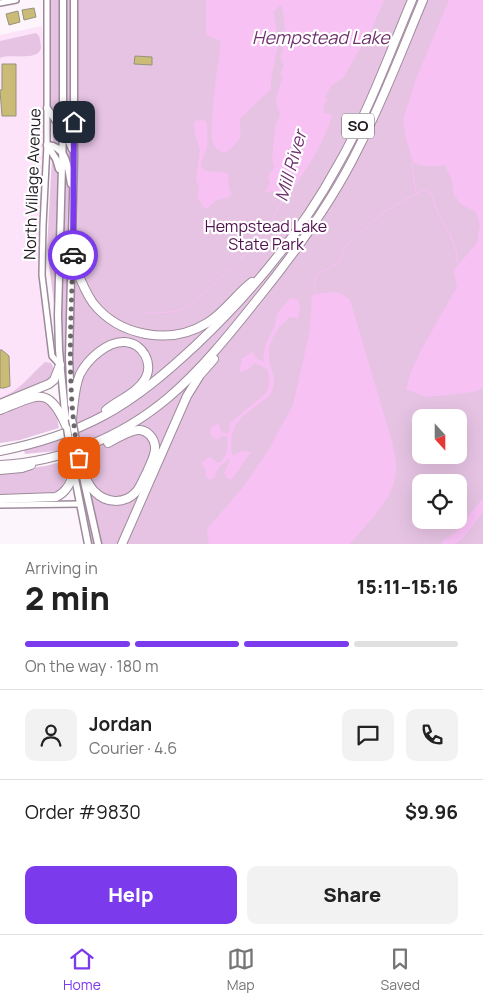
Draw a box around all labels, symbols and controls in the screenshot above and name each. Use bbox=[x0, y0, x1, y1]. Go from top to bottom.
water label: Hempstead Lake bbox=[252, 25, 391, 49]
pin bbox=[53, 101, 95, 143]
street label: North Village Avenue bbox=[18, 108, 46, 260]
icon: home bbox=[60, 108, 88, 136]
road number: SO bbox=[342, 114, 374, 138]
water label: Mill River bbox=[268, 125, 312, 204]
park label: Hempstead Lake State Park bbox=[205, 215, 327, 255]
courier bbox=[48, 230, 98, 280]
icon: car bbox=[59, 241, 87, 269]
north arrow bbox=[412, 409, 468, 464]
map controls bbox=[412, 409, 467, 529]
pin bbox=[58, 437, 100, 479]
icon: bag bbox=[65, 444, 93, 472]
button: locate bbox=[412, 474, 467, 529]
text: Arriving in bbox=[25, 557, 98, 579]
text: 15:11–15:16 bbox=[357, 574, 458, 600]
text: 2 min bbox=[25, 576, 110, 620]
text: On the way · 180 m bbox=[25, 655, 158, 677]
button: person bbox=[25, 709, 77, 761]
button: chat bbox=[342, 709, 394, 761]
button: phone bbox=[406, 709, 458, 761]
text: Jordan bbox=[89, 711, 152, 737]
text: Courier · 4.6 bbox=[89, 737, 177, 759]
text: Order #9830 bbox=[25, 799, 141, 825]
text: $9.96 bbox=[405, 799, 458, 825]
button: Help bbox=[25, 866, 237, 924]
button: Share bbox=[247, 866, 458, 924]
tab: Home bbox=[63, 945, 101, 994]
tab: Map bbox=[227, 945, 255, 994]
tab: Saved bbox=[381, 945, 420, 994]

